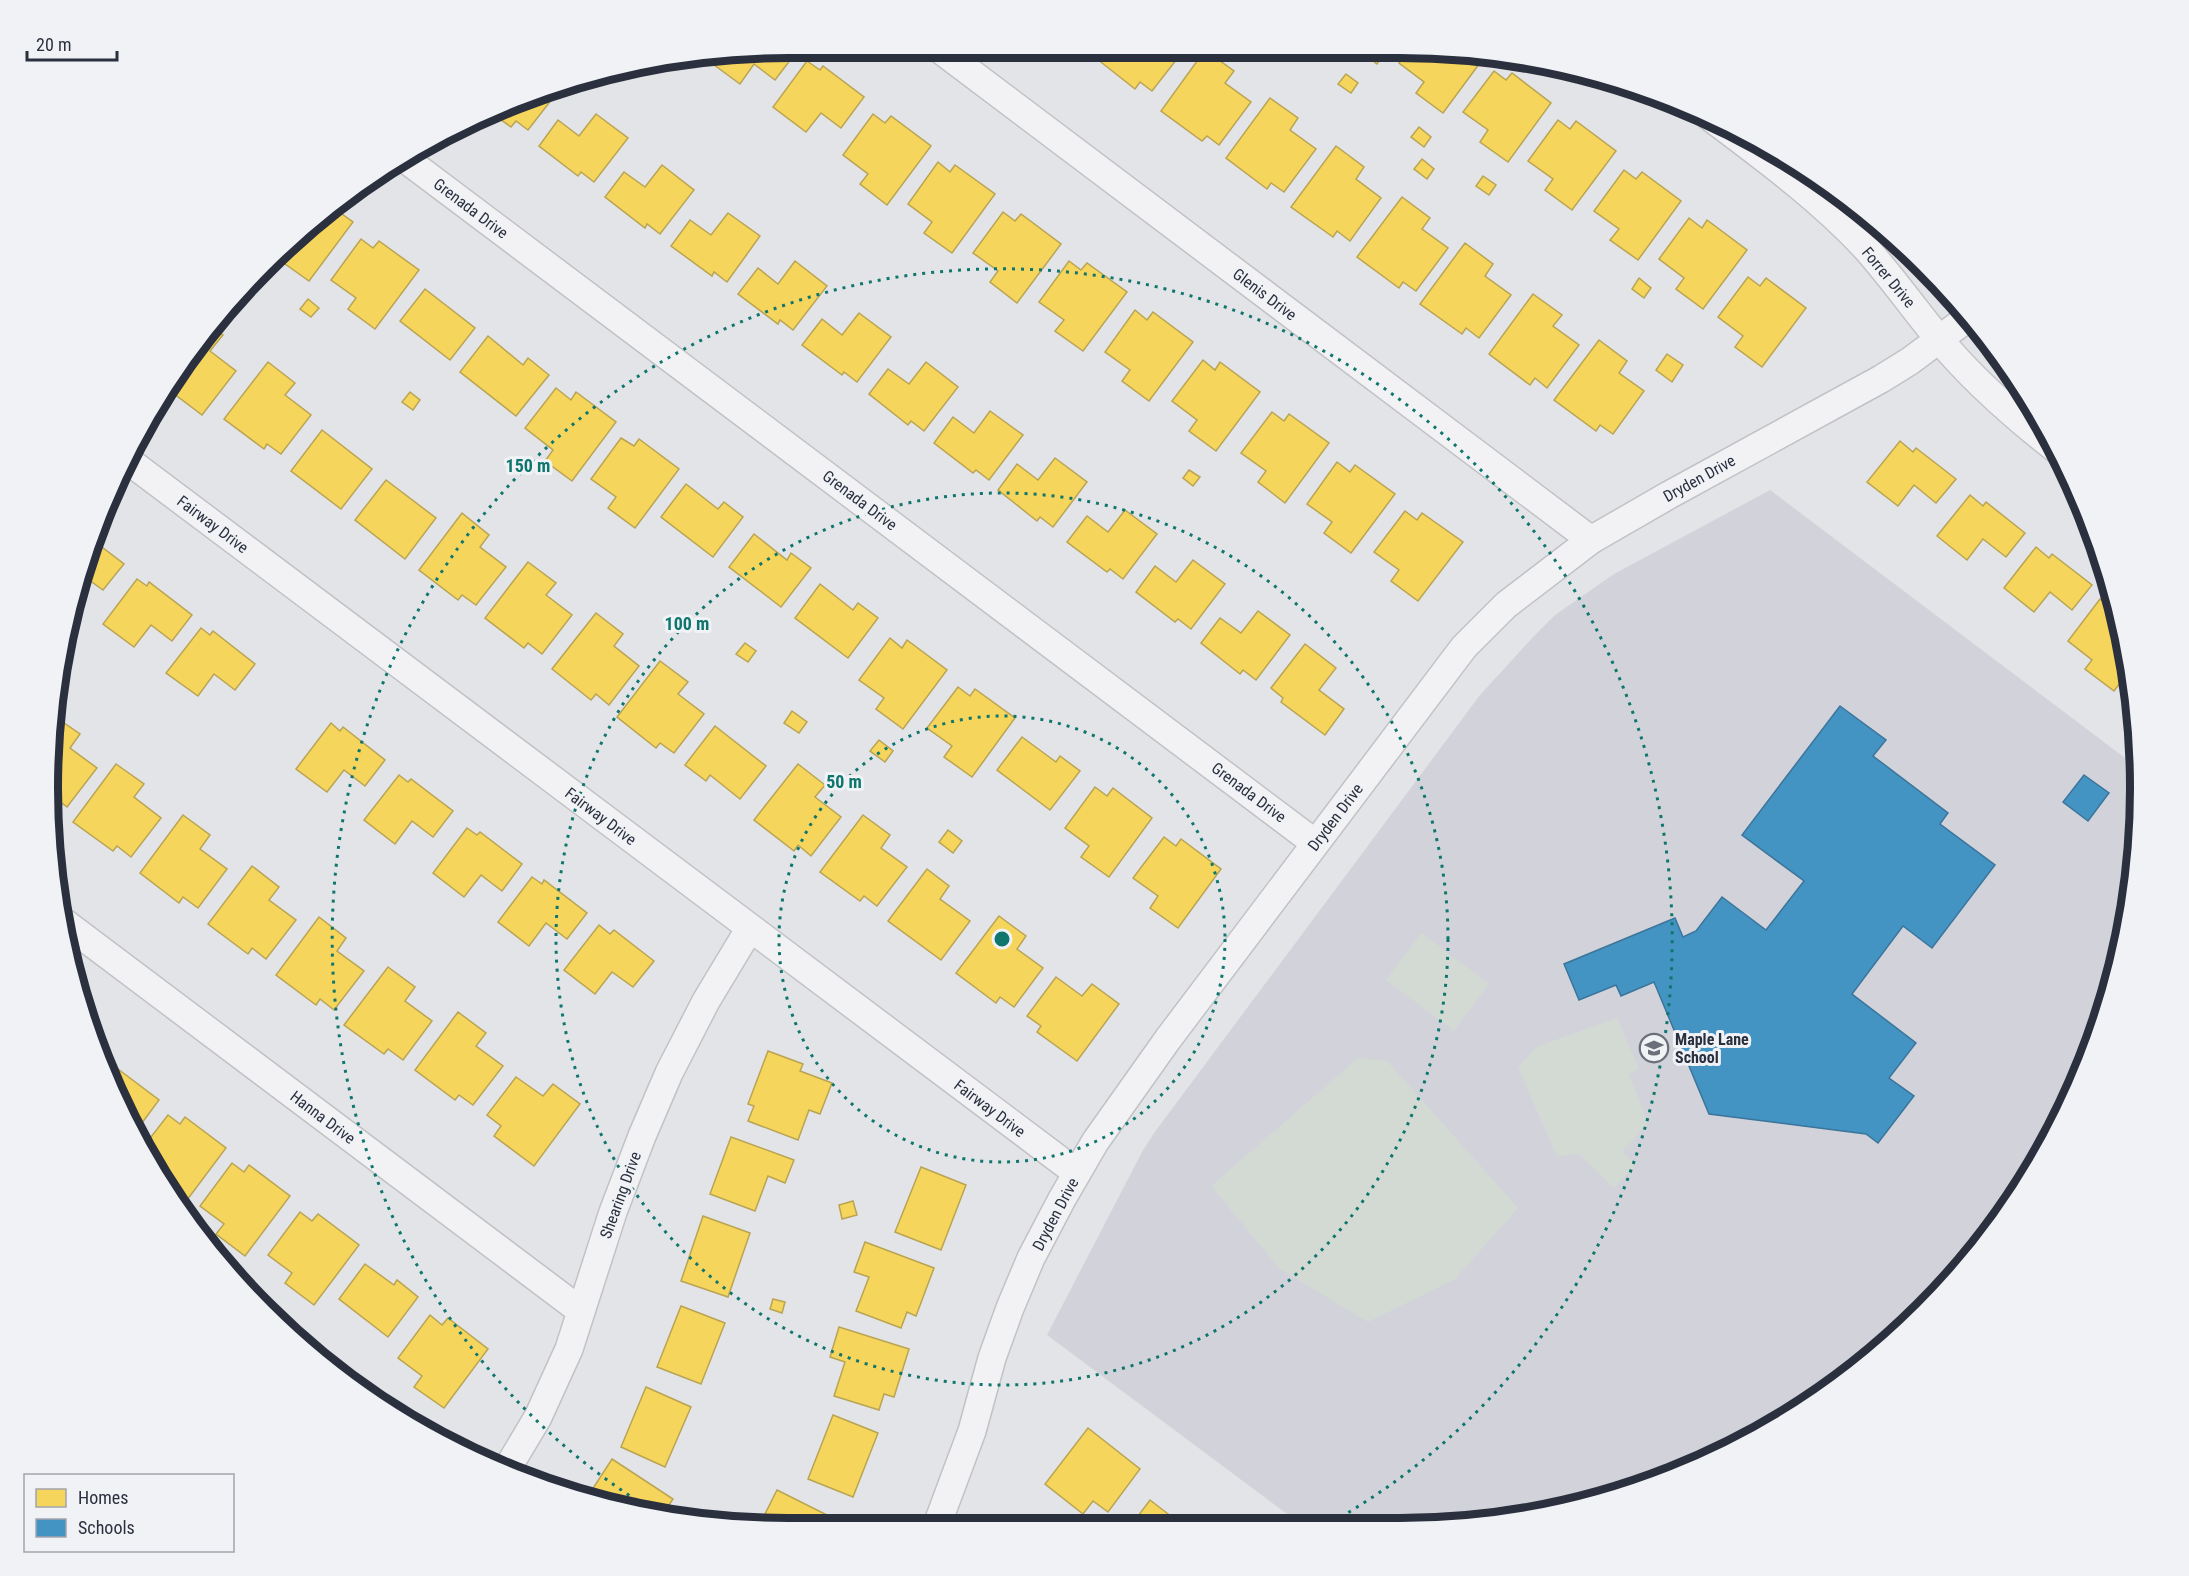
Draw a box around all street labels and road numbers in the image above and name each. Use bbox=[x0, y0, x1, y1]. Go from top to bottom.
street label: Grenada Drive bbox=[430, 174, 512, 243]
street label: Forrer Drive bbox=[1858, 243, 1919, 311]
street label: Glenis Drive bbox=[1229, 264, 1300, 325]
street label: Dryden Drive bbox=[1660, 451, 1739, 506]
street label: Grenada Drive bbox=[819, 466, 901, 535]
street label: Fairway Drive bbox=[173, 492, 252, 557]
street label: Grenada Drive bbox=[1208, 758, 1290, 827]
street label: Dryden Drive bbox=[1304, 780, 1367, 855]
street label: Fairway Drive bbox=[561, 784, 640, 849]
street label: Fairway Drive bbox=[950, 1076, 1029, 1141]
street label: Hanna Drive bbox=[286, 1087, 359, 1148]
street label: Shearing Drive bbox=[596, 1149, 645, 1241]
street label: Dryden Drive bbox=[1028, 1175, 1082, 1254]

